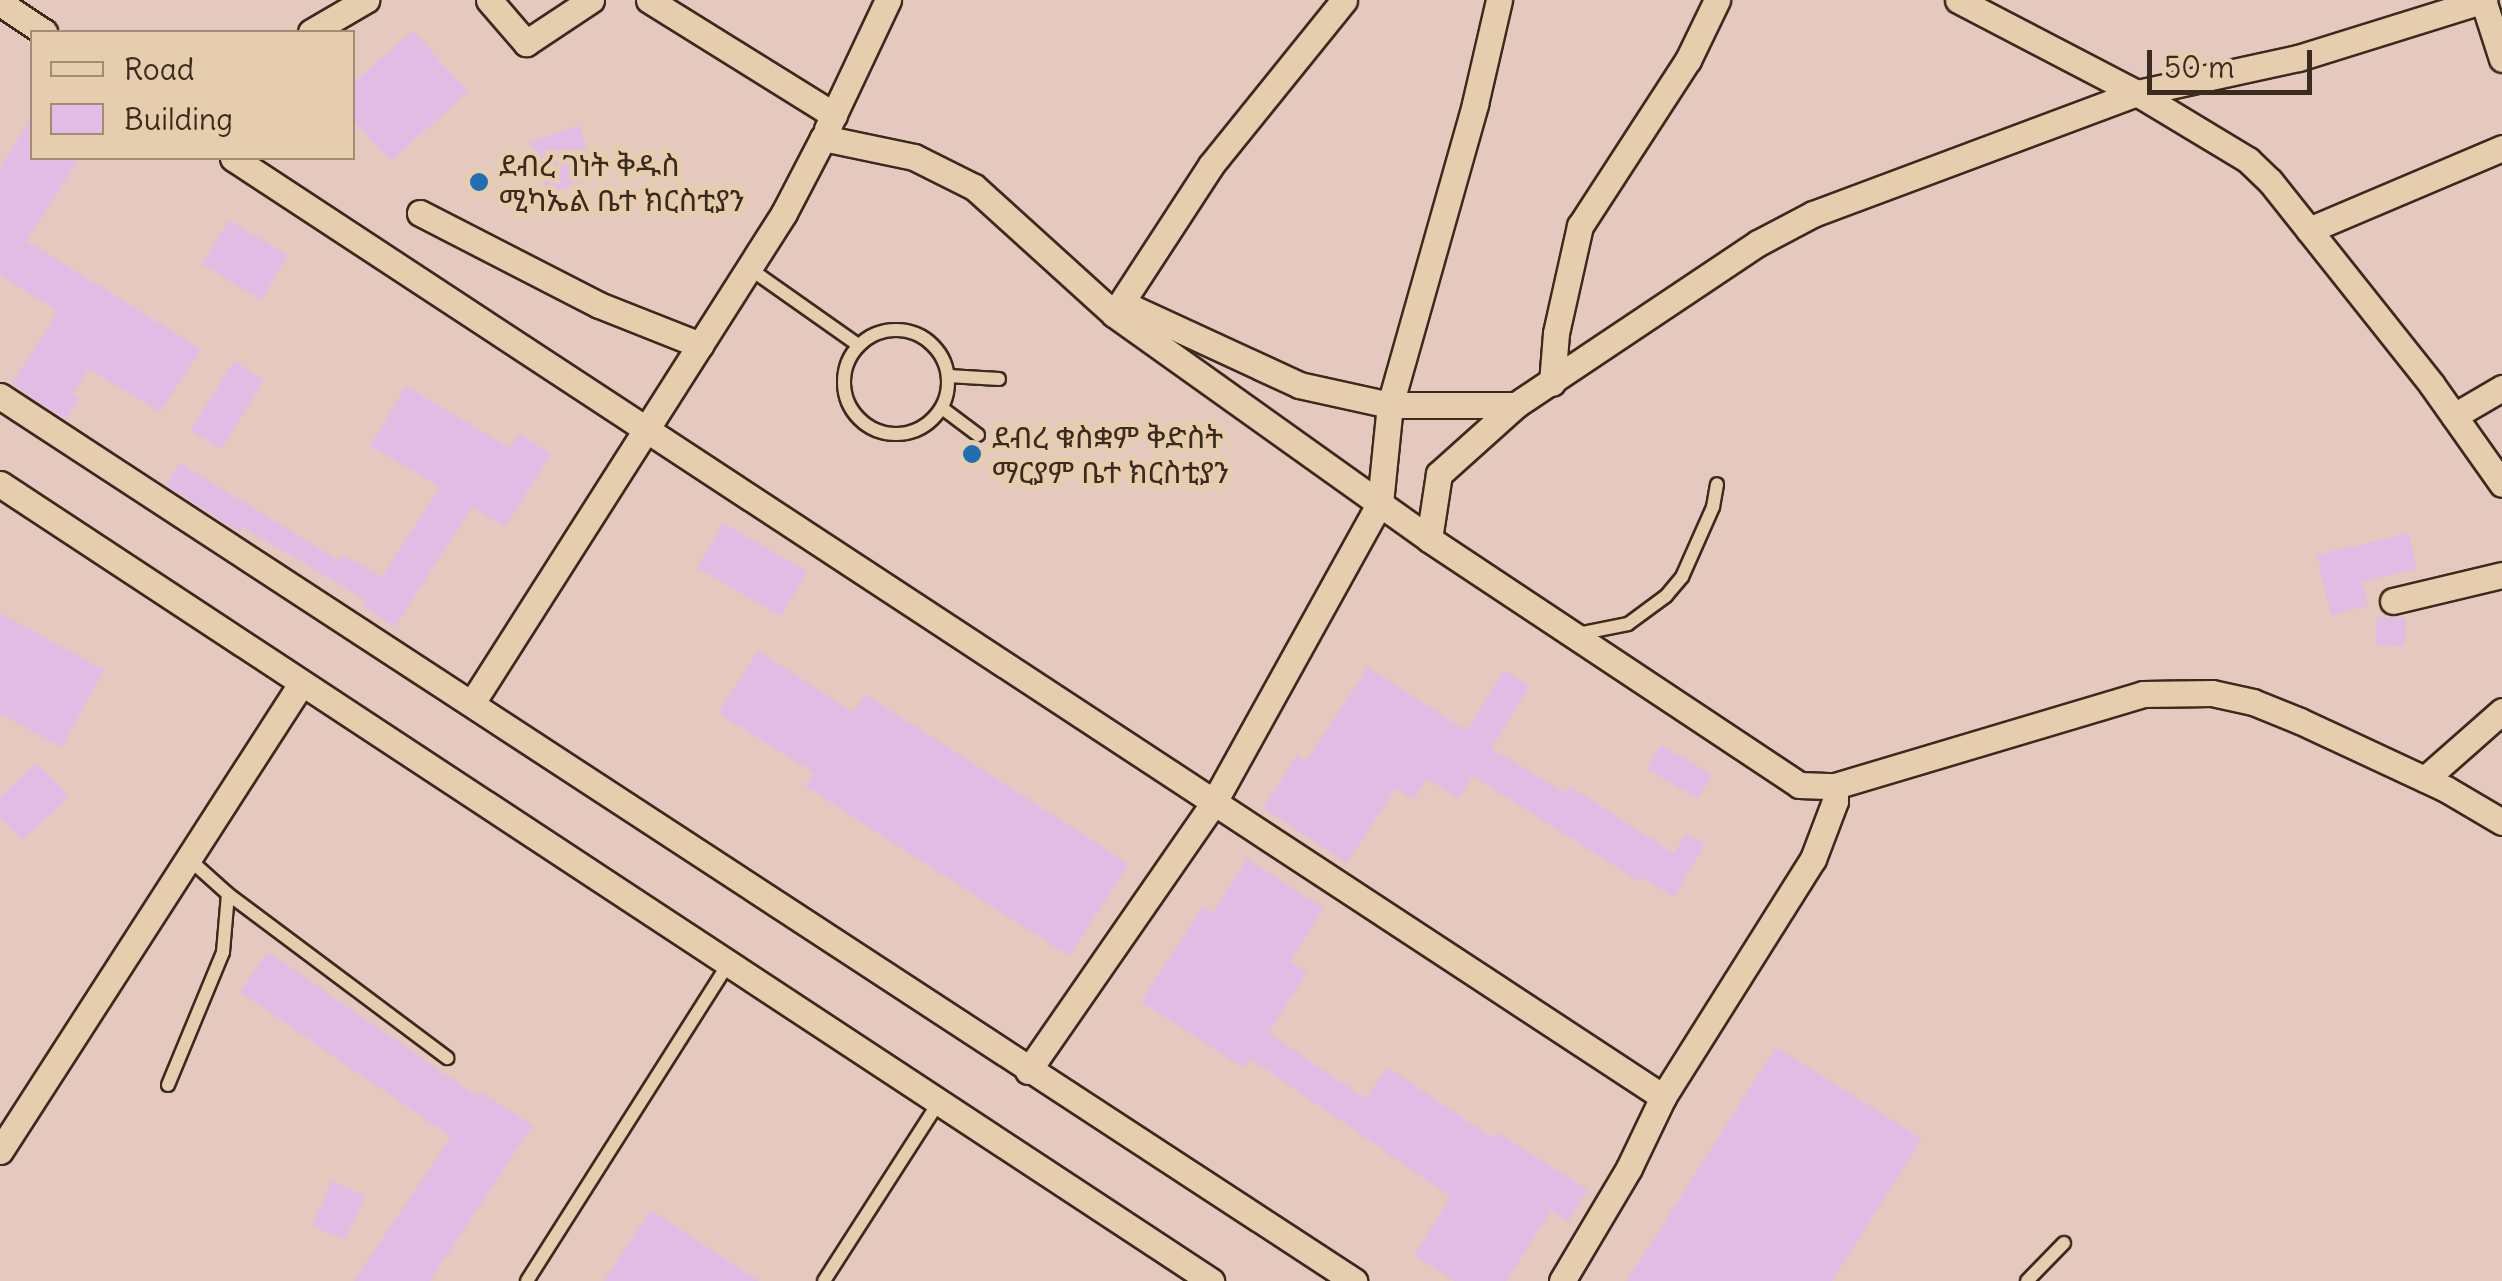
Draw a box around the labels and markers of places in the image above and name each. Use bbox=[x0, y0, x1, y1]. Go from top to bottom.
place label: ደብረ ገነት ቅዱስ ሚካኤል ቤተ ክርስቲያን bbox=[499, 147, 744, 218]
marker: ደብረ ገነት ቅዱስ ሚካኤል ቤተ ክርስቲያን bbox=[468, 171, 490, 193]
place label: ደብረ ቁስቋም ቅድስት ማርያም ቤተ ክርስቲያን bbox=[992, 419, 1229, 490]
marker: ደብረ ቁስቋም ቅድስት ማርያም ቤተ ክርስቲያን bbox=[961, 443, 983, 465]

